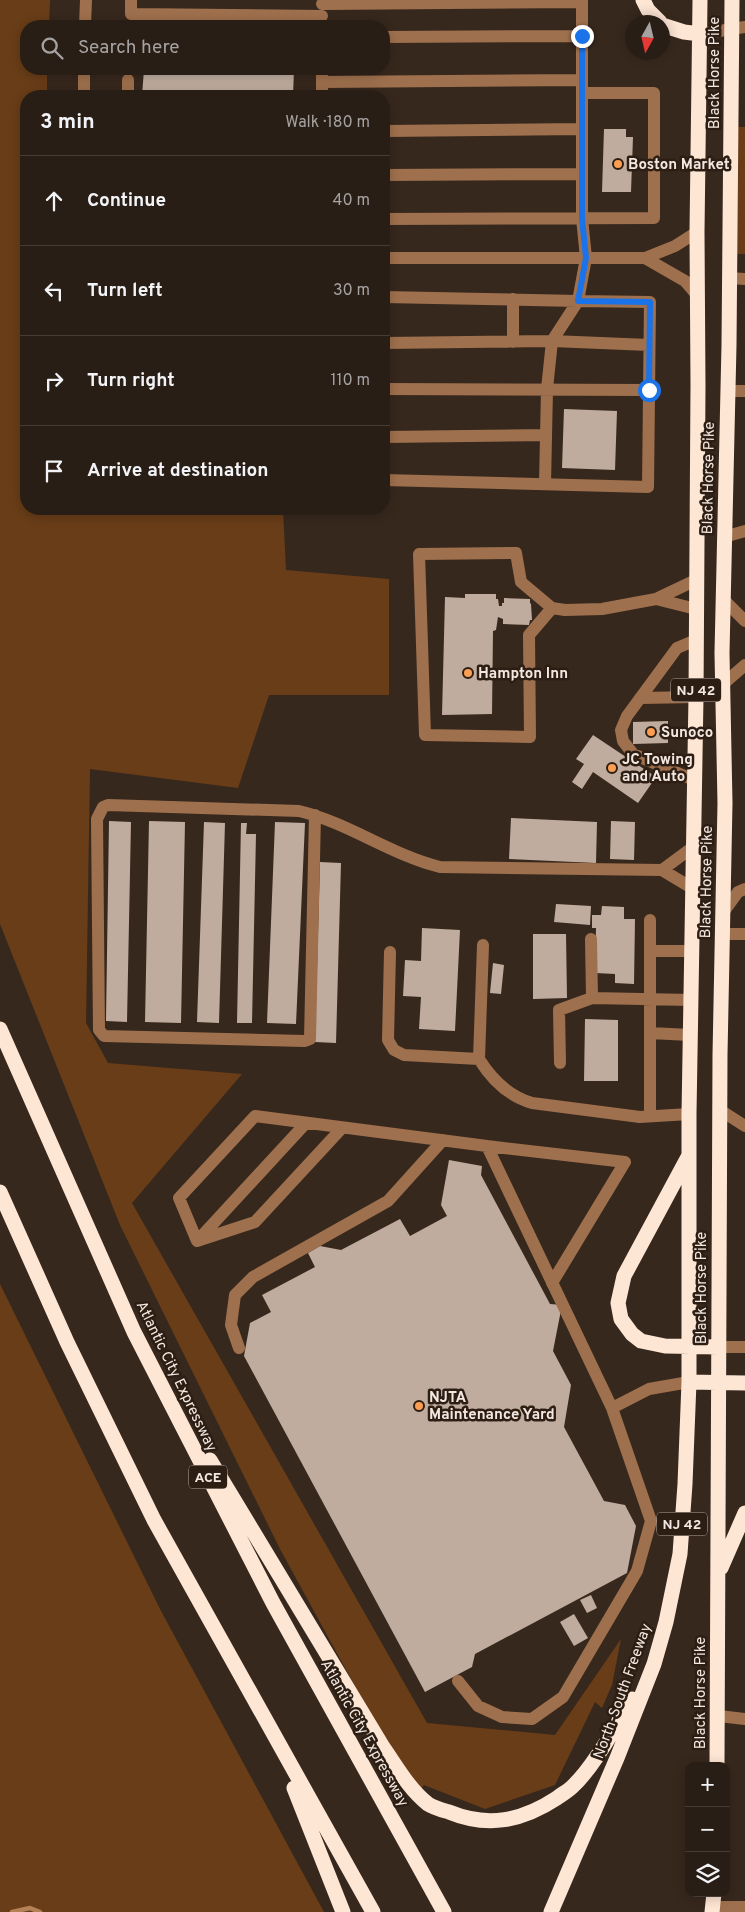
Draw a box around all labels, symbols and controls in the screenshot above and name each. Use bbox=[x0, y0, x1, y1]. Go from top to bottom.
north arrow bbox=[625, 15, 670, 60]
street label: Black Horse Pike bbox=[706, 17, 725, 129]
search box bbox=[20, 20, 390, 75]
route end bbox=[571, 25, 594, 48]
icon: search bbox=[38, 34, 66, 62]
text: Search here bbox=[78, 36, 180, 60]
text: 3 min bbox=[40, 109, 95, 136]
text: Walk · 180 m bbox=[285, 113, 370, 133]
place label: Boston Market bbox=[628, 156, 730, 175]
marker: Boston Market bbox=[612, 158, 624, 170]
icon: ahead bbox=[40, 187, 68, 215]
text: Continue bbox=[87, 189, 166, 213]
text: 40 m bbox=[332, 191, 370, 211]
icon: left bbox=[40, 277, 68, 305]
text: Turn left bbox=[87, 279, 163, 303]
text: 30 m bbox=[333, 281, 370, 301]
icon: right bbox=[40, 367, 68, 395]
text: Turn right bbox=[87, 369, 175, 393]
text: 110 m bbox=[330, 371, 370, 391]
route start bbox=[638, 379, 661, 402]
street label: Black Horse Pike bbox=[699, 422, 720, 535]
icon: arrive bbox=[40, 457, 68, 485]
text: Arrive at destination bbox=[87, 459, 268, 483]
place label: Hampton Inn bbox=[478, 665, 568, 684]
marker: Hampton Inn bbox=[462, 667, 474, 679]
road number: NJ 42 bbox=[671, 678, 721, 702]
place label: Sunoco bbox=[661, 724, 713, 743]
marker: Sunoco bbox=[645, 726, 657, 738]
place label: JC Towing and Auto bbox=[622, 751, 693, 787]
marker: JC Towing and Auto bbox=[606, 762, 618, 774]
street label: Black Horse Pike bbox=[697, 826, 718, 939]
street label: Black Horse Pike bbox=[693, 1232, 712, 1344]
street label: Atlantic City Expressway bbox=[131, 1298, 220, 1455]
place label: NJTA Maintenance Yard bbox=[429, 1389, 555, 1425]
marker: NJTA Maintenance Yard bbox=[413, 1400, 425, 1412]
road number: ACE bbox=[189, 1465, 227, 1488]
road number: NJ 42 bbox=[657, 1512, 707, 1536]
street label: North-South Freeway bbox=[590, 1621, 657, 1762]
street label: Black Horse Pike bbox=[692, 1637, 711, 1749]
street label: Atlantic City Expressway bbox=[315, 1657, 412, 1811]
map controls bbox=[685, 1762, 730, 1897]
button: + bbox=[685, 1762, 730, 1807]
button: − bbox=[685, 1807, 730, 1852]
button: layers bbox=[685, 1852, 730, 1897]

